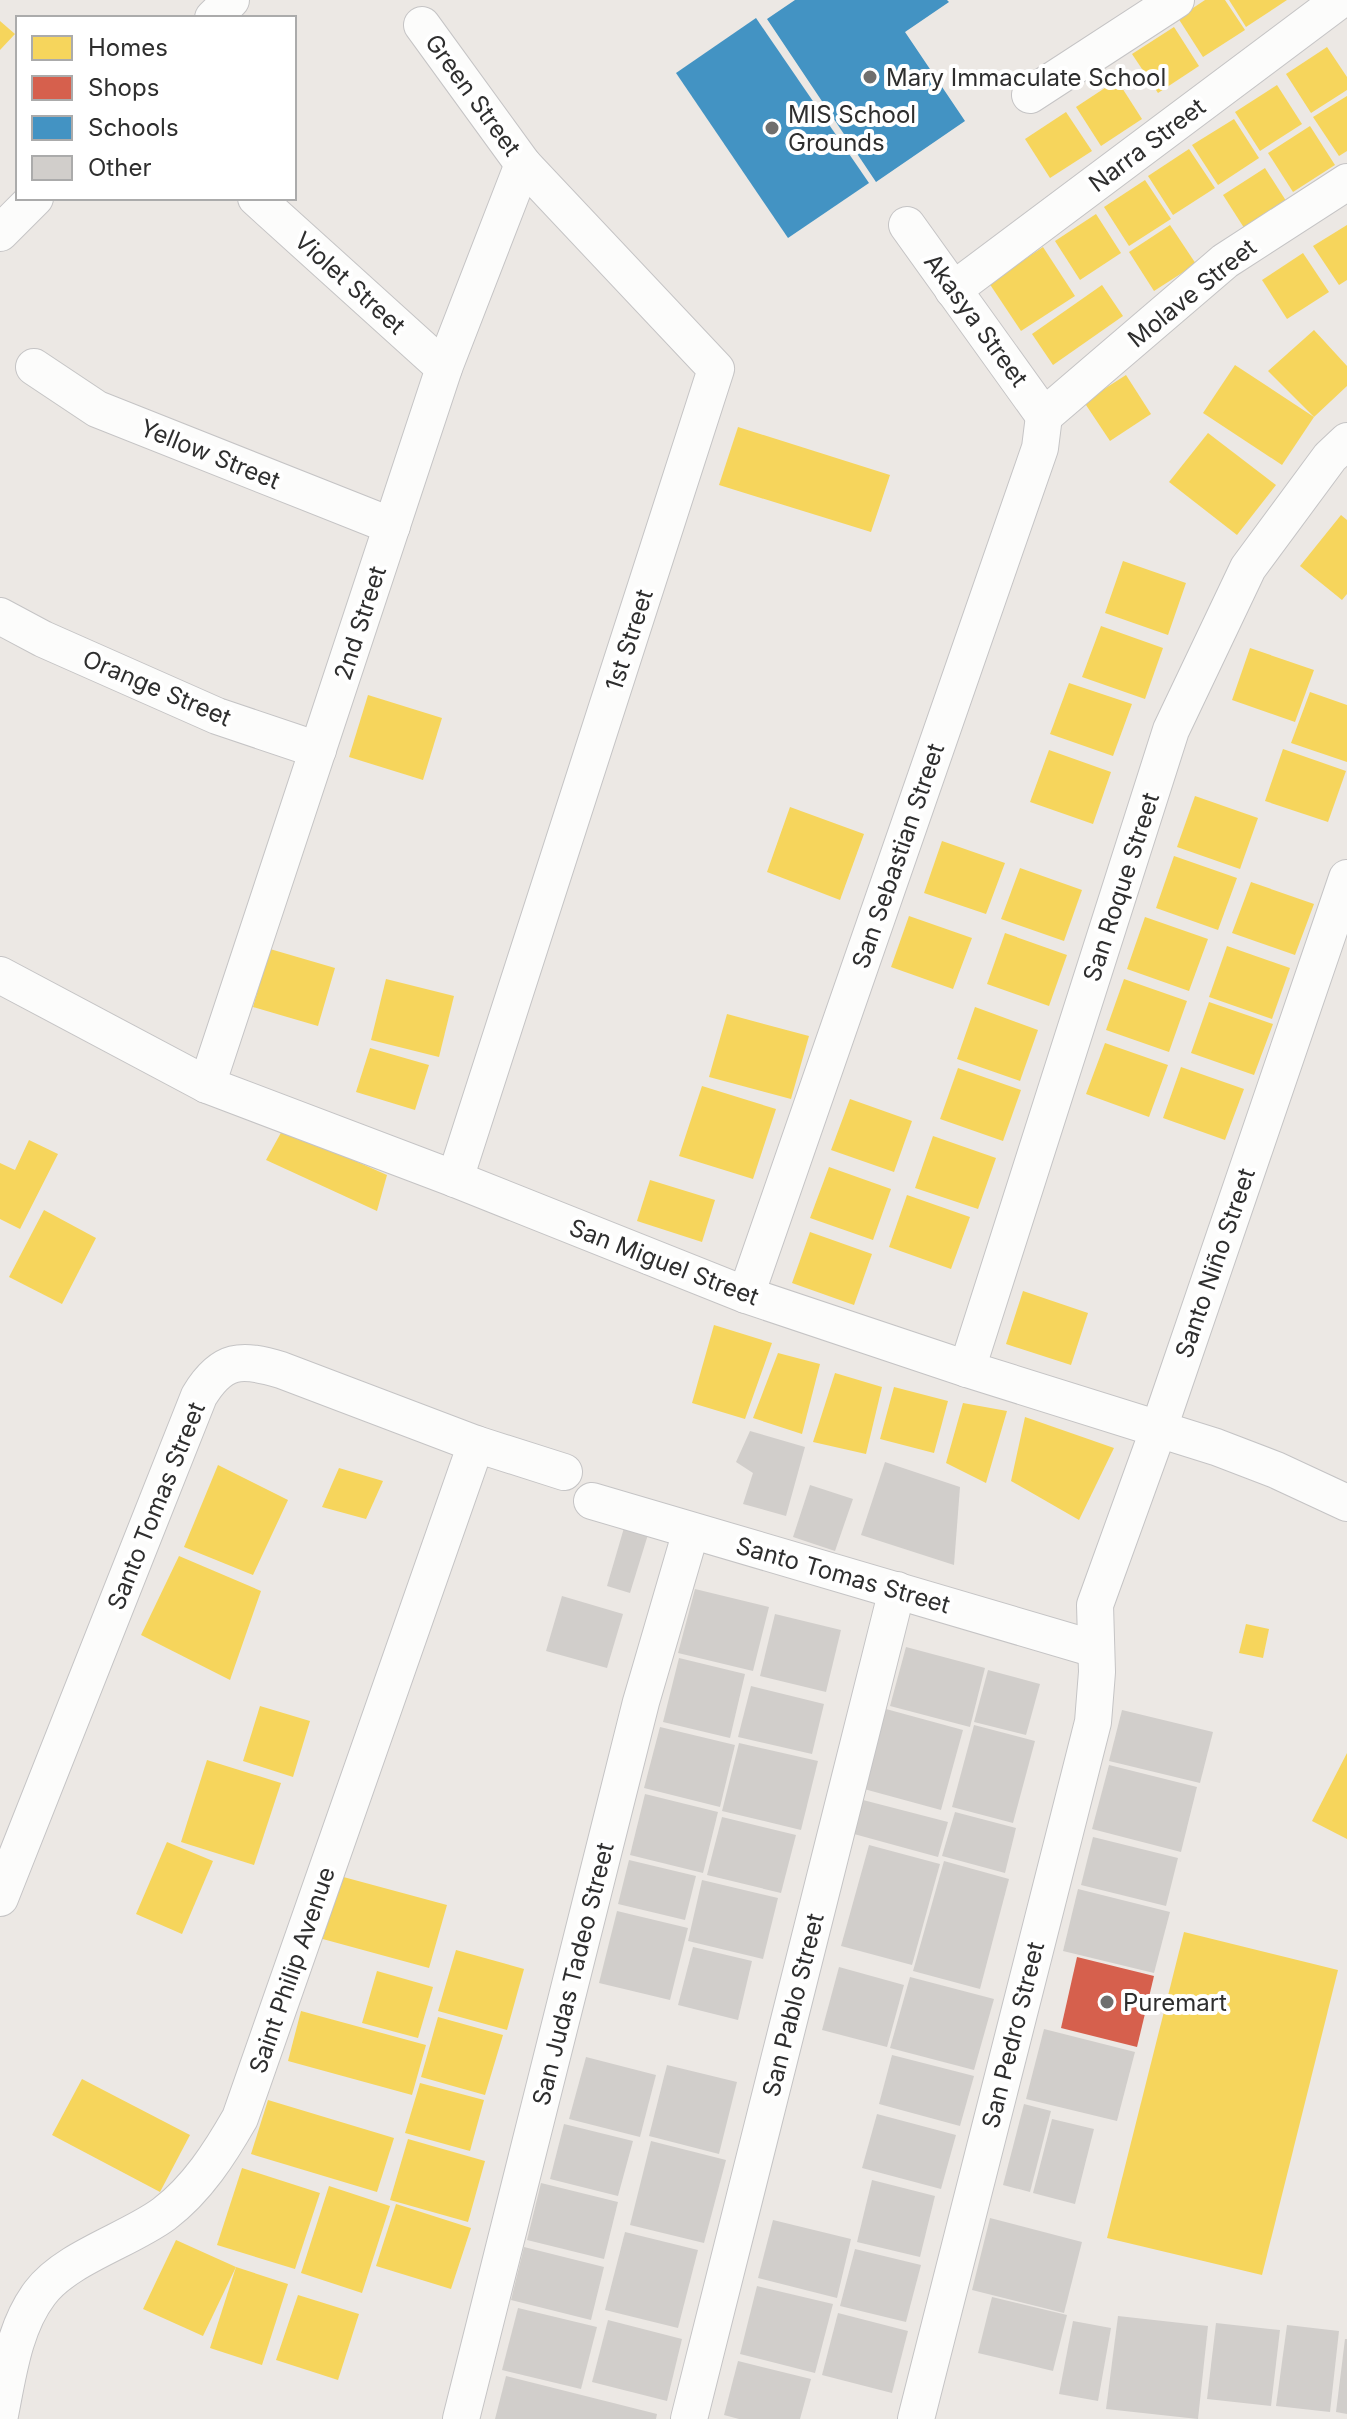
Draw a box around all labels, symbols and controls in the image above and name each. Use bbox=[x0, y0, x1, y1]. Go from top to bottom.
legend bbox=[16, 16, 296, 200]
street label: Green Street bbox=[419, 29, 527, 162]
text: Homes bbox=[88, 33, 168, 62]
place label: Mary Immaculate School bbox=[886, 63, 1166, 92]
marker: Mary Immaculate School bbox=[861, 68, 879, 86]
text: Shops bbox=[88, 73, 159, 102]
street label: Narra Street bbox=[1083, 92, 1211, 198]
place label: MIS School Grounds bbox=[788, 100, 916, 157]
text: Schools bbox=[88, 113, 179, 142]
marker: MIS School Grounds bbox=[763, 119, 781, 137]
text: Other bbox=[88, 153, 151, 182]
street label: Violet Street bbox=[289, 226, 411, 340]
street label: Molave Street bbox=[1122, 232, 1262, 354]
street label: Akasya Street bbox=[918, 248, 1034, 392]
street label: Yellow Street bbox=[136, 413, 284, 495]
street label: 2nd Street bbox=[328, 562, 392, 684]
street label: 1st Street bbox=[599, 586, 659, 694]
street label: Orange Street bbox=[79, 644, 236, 732]
street label: San Sebastian Street bbox=[846, 740, 950, 972]
street label: San Roque Street bbox=[1077, 789, 1165, 985]
street label: Santo Niño Street bbox=[1169, 1164, 1261, 1362]
street label: San Miguel Street bbox=[565, 1213, 763, 1312]
street label: Santo Tomas Street bbox=[101, 1398, 211, 1614]
street label: Santo Tomas Street bbox=[733, 1531, 954, 1619]
street label: San Judas Tadeo Street bbox=[526, 1839, 620, 2109]
street label: Saint Philip Avenue bbox=[243, 1863, 341, 2077]
street label: San Pablo Street bbox=[756, 1910, 830, 2100]
street label: San Pedro Street bbox=[976, 1939, 1050, 2131]
place label: Puremart bbox=[1123, 1988, 1227, 2017]
marker: Puremart bbox=[1098, 1993, 1116, 2011]

